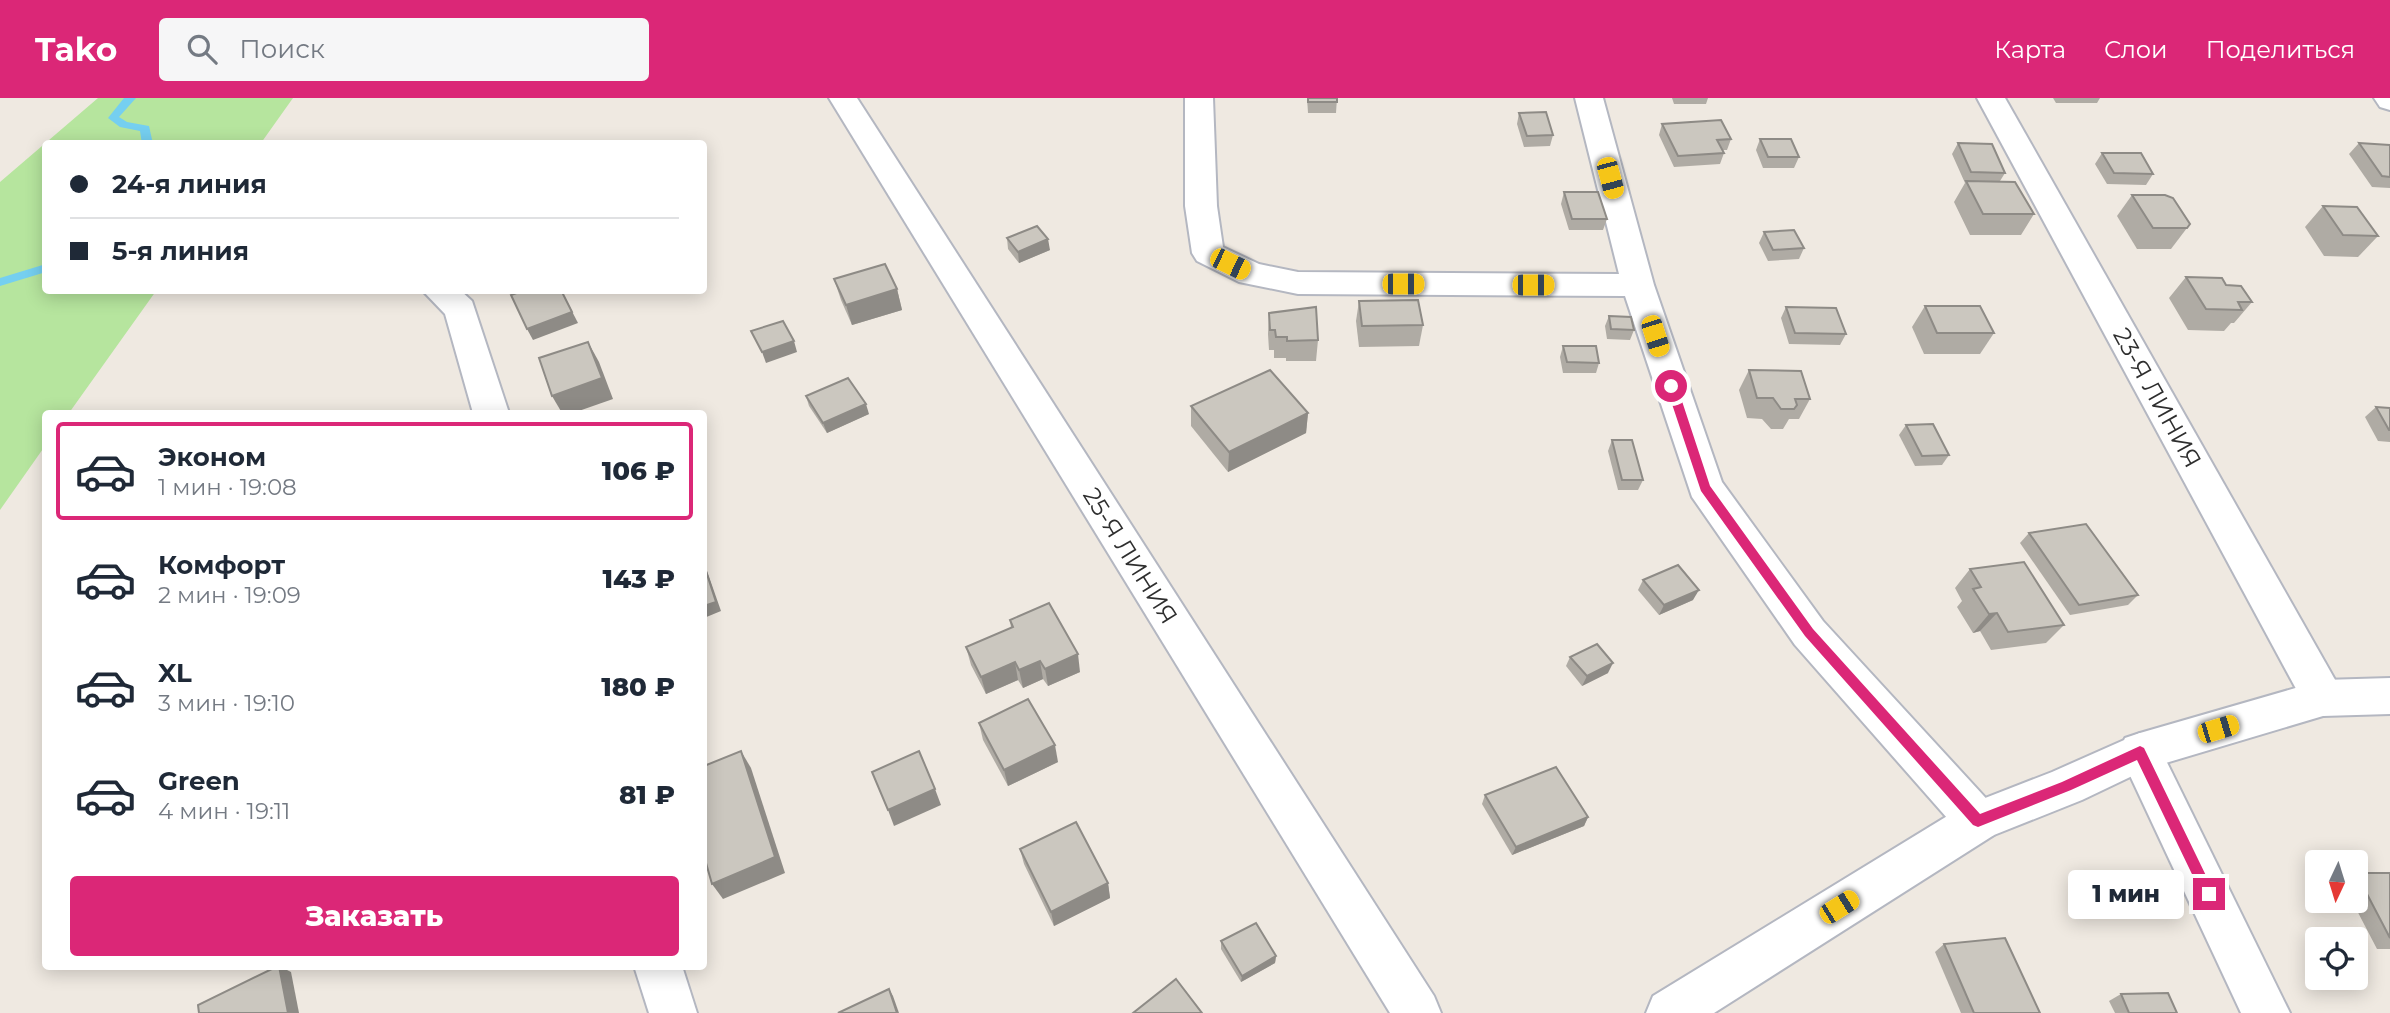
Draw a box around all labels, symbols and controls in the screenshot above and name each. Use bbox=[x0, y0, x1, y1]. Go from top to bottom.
search box bbox=[159, 18, 649, 81]
text: Tako bbox=[35, 29, 117, 69]
icon: search bbox=[183, 30, 221, 68]
text: Поиск bbox=[239, 33, 325, 65]
text: Карта bbox=[1994, 35, 2066, 64]
text: Слои bbox=[2104, 35, 2168, 64]
text: Поделиться bbox=[2206, 35, 2355, 64]
car bbox=[1595, 155, 1626, 201]
text: 24-я линия bbox=[112, 168, 267, 200]
text: 5-я линия bbox=[112, 235, 249, 267]
car bbox=[1207, 245, 1254, 283]
car bbox=[1383, 274, 1425, 295]
car bbox=[1513, 275, 1555, 296]
car bbox=[1639, 313, 1672, 359]
street label: 23-Я ЛИНИЯ bbox=[2107, 323, 2208, 473]
route start bbox=[1655, 370, 1687, 402]
icon: car bbox=[74, 440, 137, 503]
text: Эконом bbox=[158, 441, 266, 473]
text: 106 ₽ bbox=[602, 455, 675, 487]
text: 1 мин · 19:08 bbox=[158, 473, 297, 501]
street label: 25-Я ЛИНИЯ bbox=[1077, 482, 1184, 629]
icon: car bbox=[74, 548, 137, 611]
text: Комфорт bbox=[158, 549, 285, 581]
text: 143 ₽ bbox=[603, 563, 675, 595]
text: 2 мин · 19:09 bbox=[158, 581, 301, 609]
icon: car bbox=[74, 656, 137, 719]
text: XL bbox=[158, 657, 192, 689]
text: 180 ₽ bbox=[601, 671, 675, 703]
text: 3 мин · 19:10 bbox=[158, 689, 295, 717]
car bbox=[2195, 713, 2242, 745]
icon: car bbox=[74, 764, 137, 827]
text: Green bbox=[158, 765, 240, 797]
text: 81 ₽ bbox=[619, 779, 675, 811]
text: 4 мин · 19:11 bbox=[158, 797, 290, 825]
north arrow bbox=[2305, 850, 2368, 914]
map controls bbox=[2305, 850, 2368, 990]
callout: 1 мин bbox=[2069, 870, 2184, 918]
button: Заказать bbox=[70, 876, 679, 956]
route end bbox=[2193, 878, 2225, 910]
text: 1 мин bbox=[2092, 880, 2160, 908]
car bbox=[1816, 887, 1863, 927]
button: locate bbox=[2305, 927, 2368, 990]

